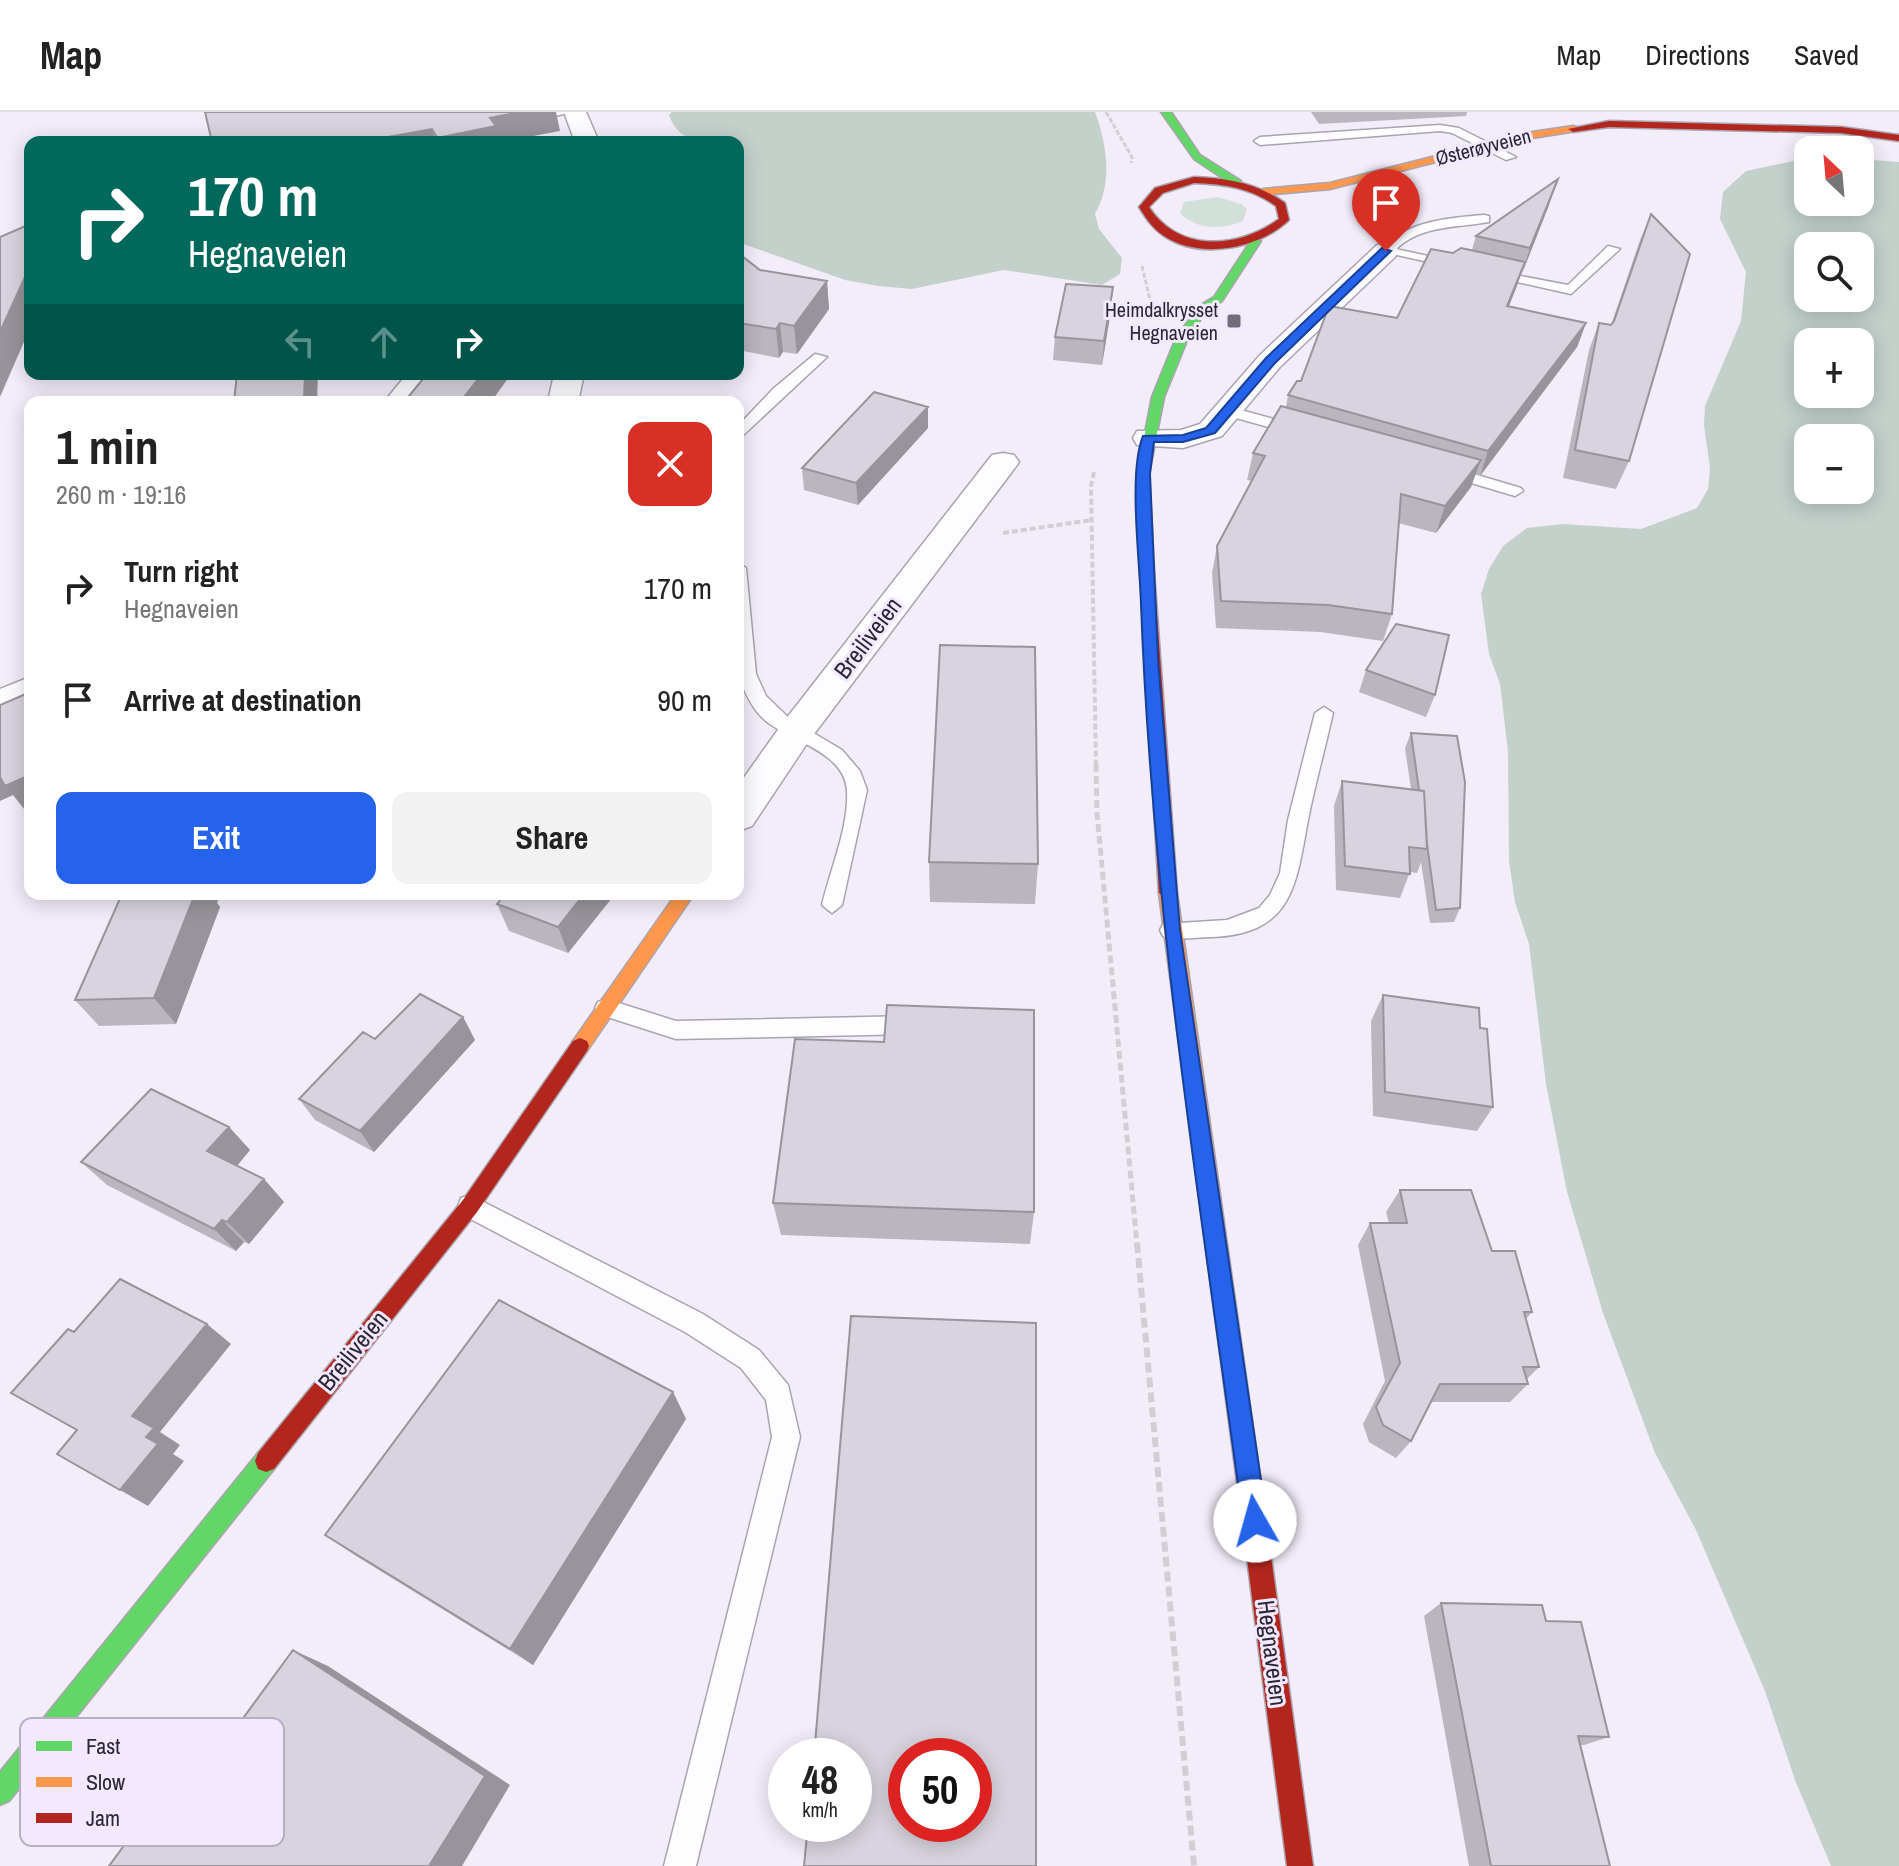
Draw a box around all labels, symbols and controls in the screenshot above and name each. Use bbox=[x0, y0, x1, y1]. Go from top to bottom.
text: Map bbox=[40, 30, 102, 81]
text: Map bbox=[1557, 36, 1601, 74]
text: Directions bbox=[1645, 36, 1750, 74]
text: Saved bbox=[1794, 36, 1859, 74]
street label: Østerøyveien bbox=[1432, 122, 1533, 171]
north arrow bbox=[1794, 136, 1874, 216]
map controls bbox=[1794, 136, 1874, 504]
text: 170 m bbox=[188, 158, 318, 233]
icon: right bbox=[56, 168, 160, 272]
pin bbox=[1352, 169, 1420, 251]
icon: arrive bbox=[1364, 181, 1408, 225]
text: Hegnaveien bbox=[188, 230, 347, 278]
button: search bbox=[1794, 232, 1874, 312]
place label: Heimdalkrysset Hegnaveien bbox=[1105, 296, 1218, 346]
marker: Heimdalkrysset Hegnaveien bbox=[1225, 312, 1243, 330]
icon: left bbox=[278, 320, 322, 364]
icon: ahead bbox=[362, 320, 406, 364]
icon: right bbox=[446, 320, 490, 364]
button: + bbox=[1794, 328, 1874, 408]
text: 1 min bbox=[56, 414, 159, 479]
button: close bbox=[628, 422, 712, 506]
button: − bbox=[1794, 424, 1874, 504]
text: 260 m · 19:16 bbox=[56, 477, 186, 512]
text: Turn right bbox=[124, 551, 238, 591]
icon: right bbox=[56, 566, 100, 610]
text: 170 m bbox=[644, 568, 712, 608]
street label: Breiliveien bbox=[826, 590, 908, 685]
text: Hegnaveien bbox=[124, 591, 239, 626]
icon: arrive bbox=[56, 678, 100, 722]
text: Arrive at destination bbox=[124, 680, 362, 720]
text: 90 m bbox=[657, 680, 712, 720]
button: Exit bbox=[56, 792, 376, 884]
button: Share bbox=[392, 792, 712, 884]
street label: Breiliveien bbox=[310, 1304, 394, 1397]
position arrow bbox=[1213, 1479, 1297, 1563]
street label: Hegnaveien bbox=[1251, 1598, 1295, 1708]
legend bbox=[20, 1718, 284, 1846]
text: Fast bbox=[86, 1731, 120, 1761]
speed limit sign: 50 bbox=[888, 1738, 992, 1842]
text: 48 bbox=[802, 1753, 838, 1806]
text: Slow bbox=[86, 1767, 125, 1797]
text: km/h bbox=[802, 1796, 838, 1823]
text: Jam bbox=[86, 1803, 120, 1833]

